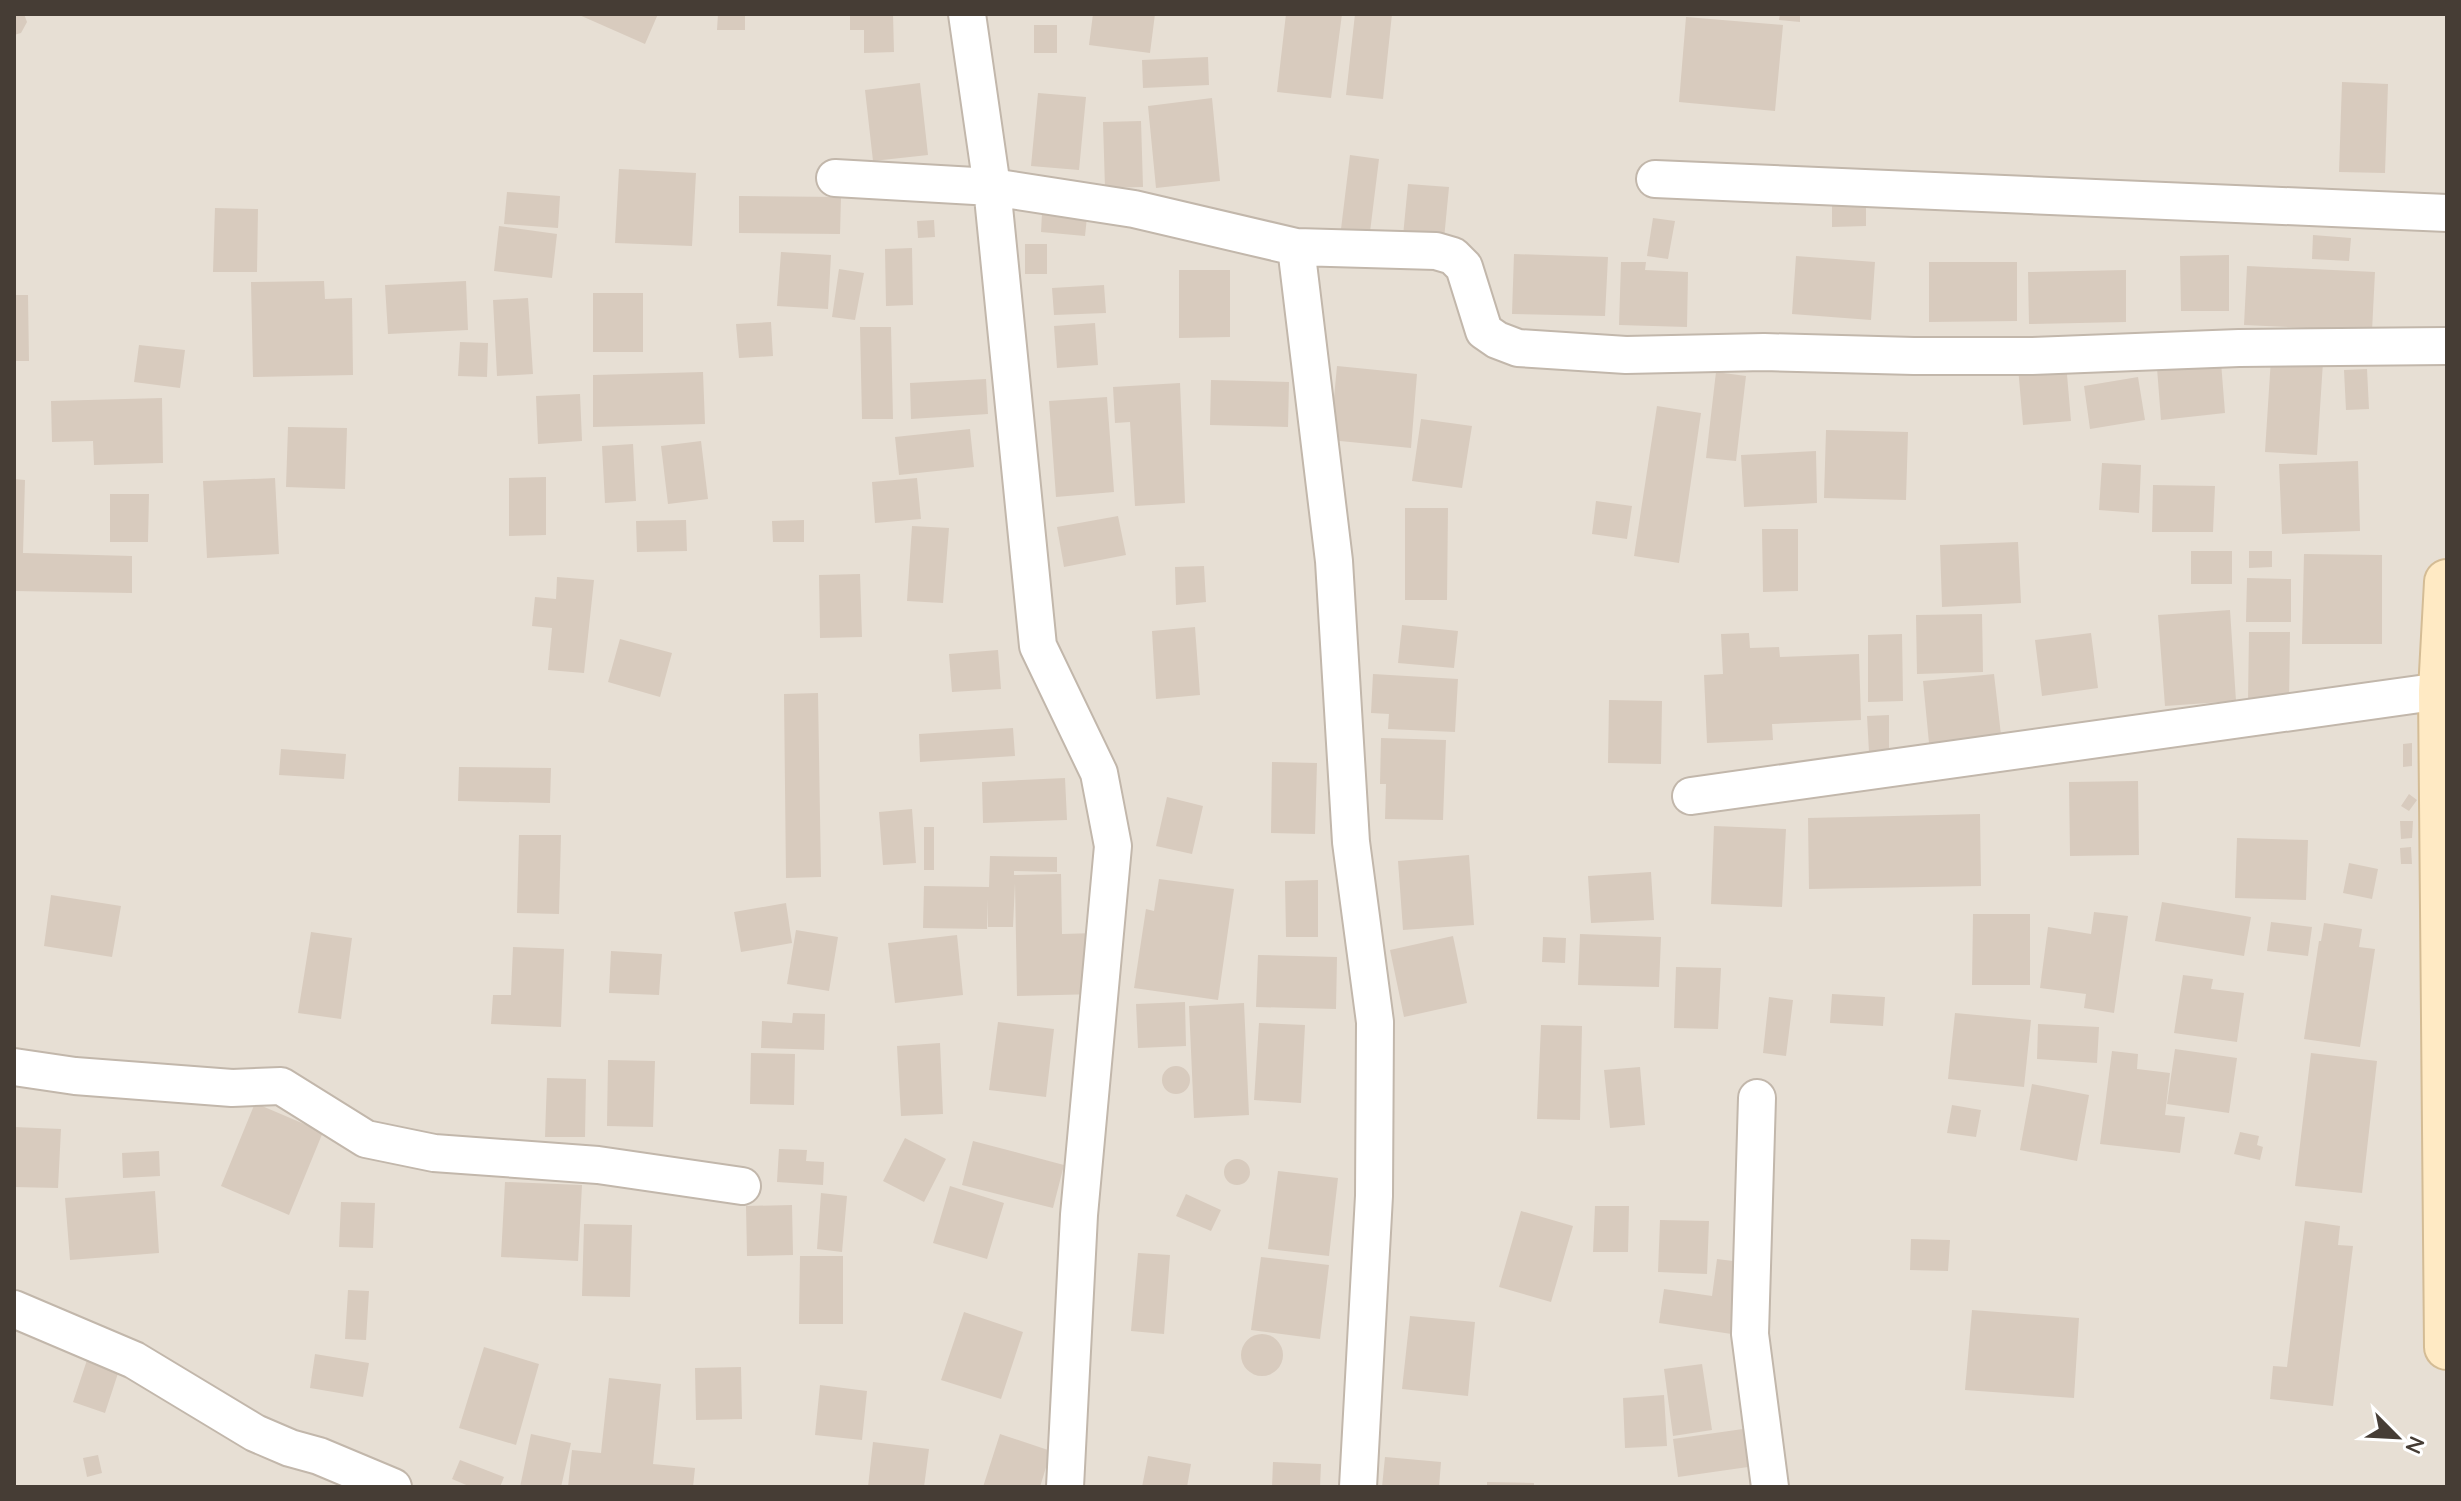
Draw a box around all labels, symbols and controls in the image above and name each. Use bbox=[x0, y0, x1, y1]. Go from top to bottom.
north arrow bbox=[2357, 1397, 2437, 1477]
text: N bbox=[2399, 1432, 2431, 1458]

